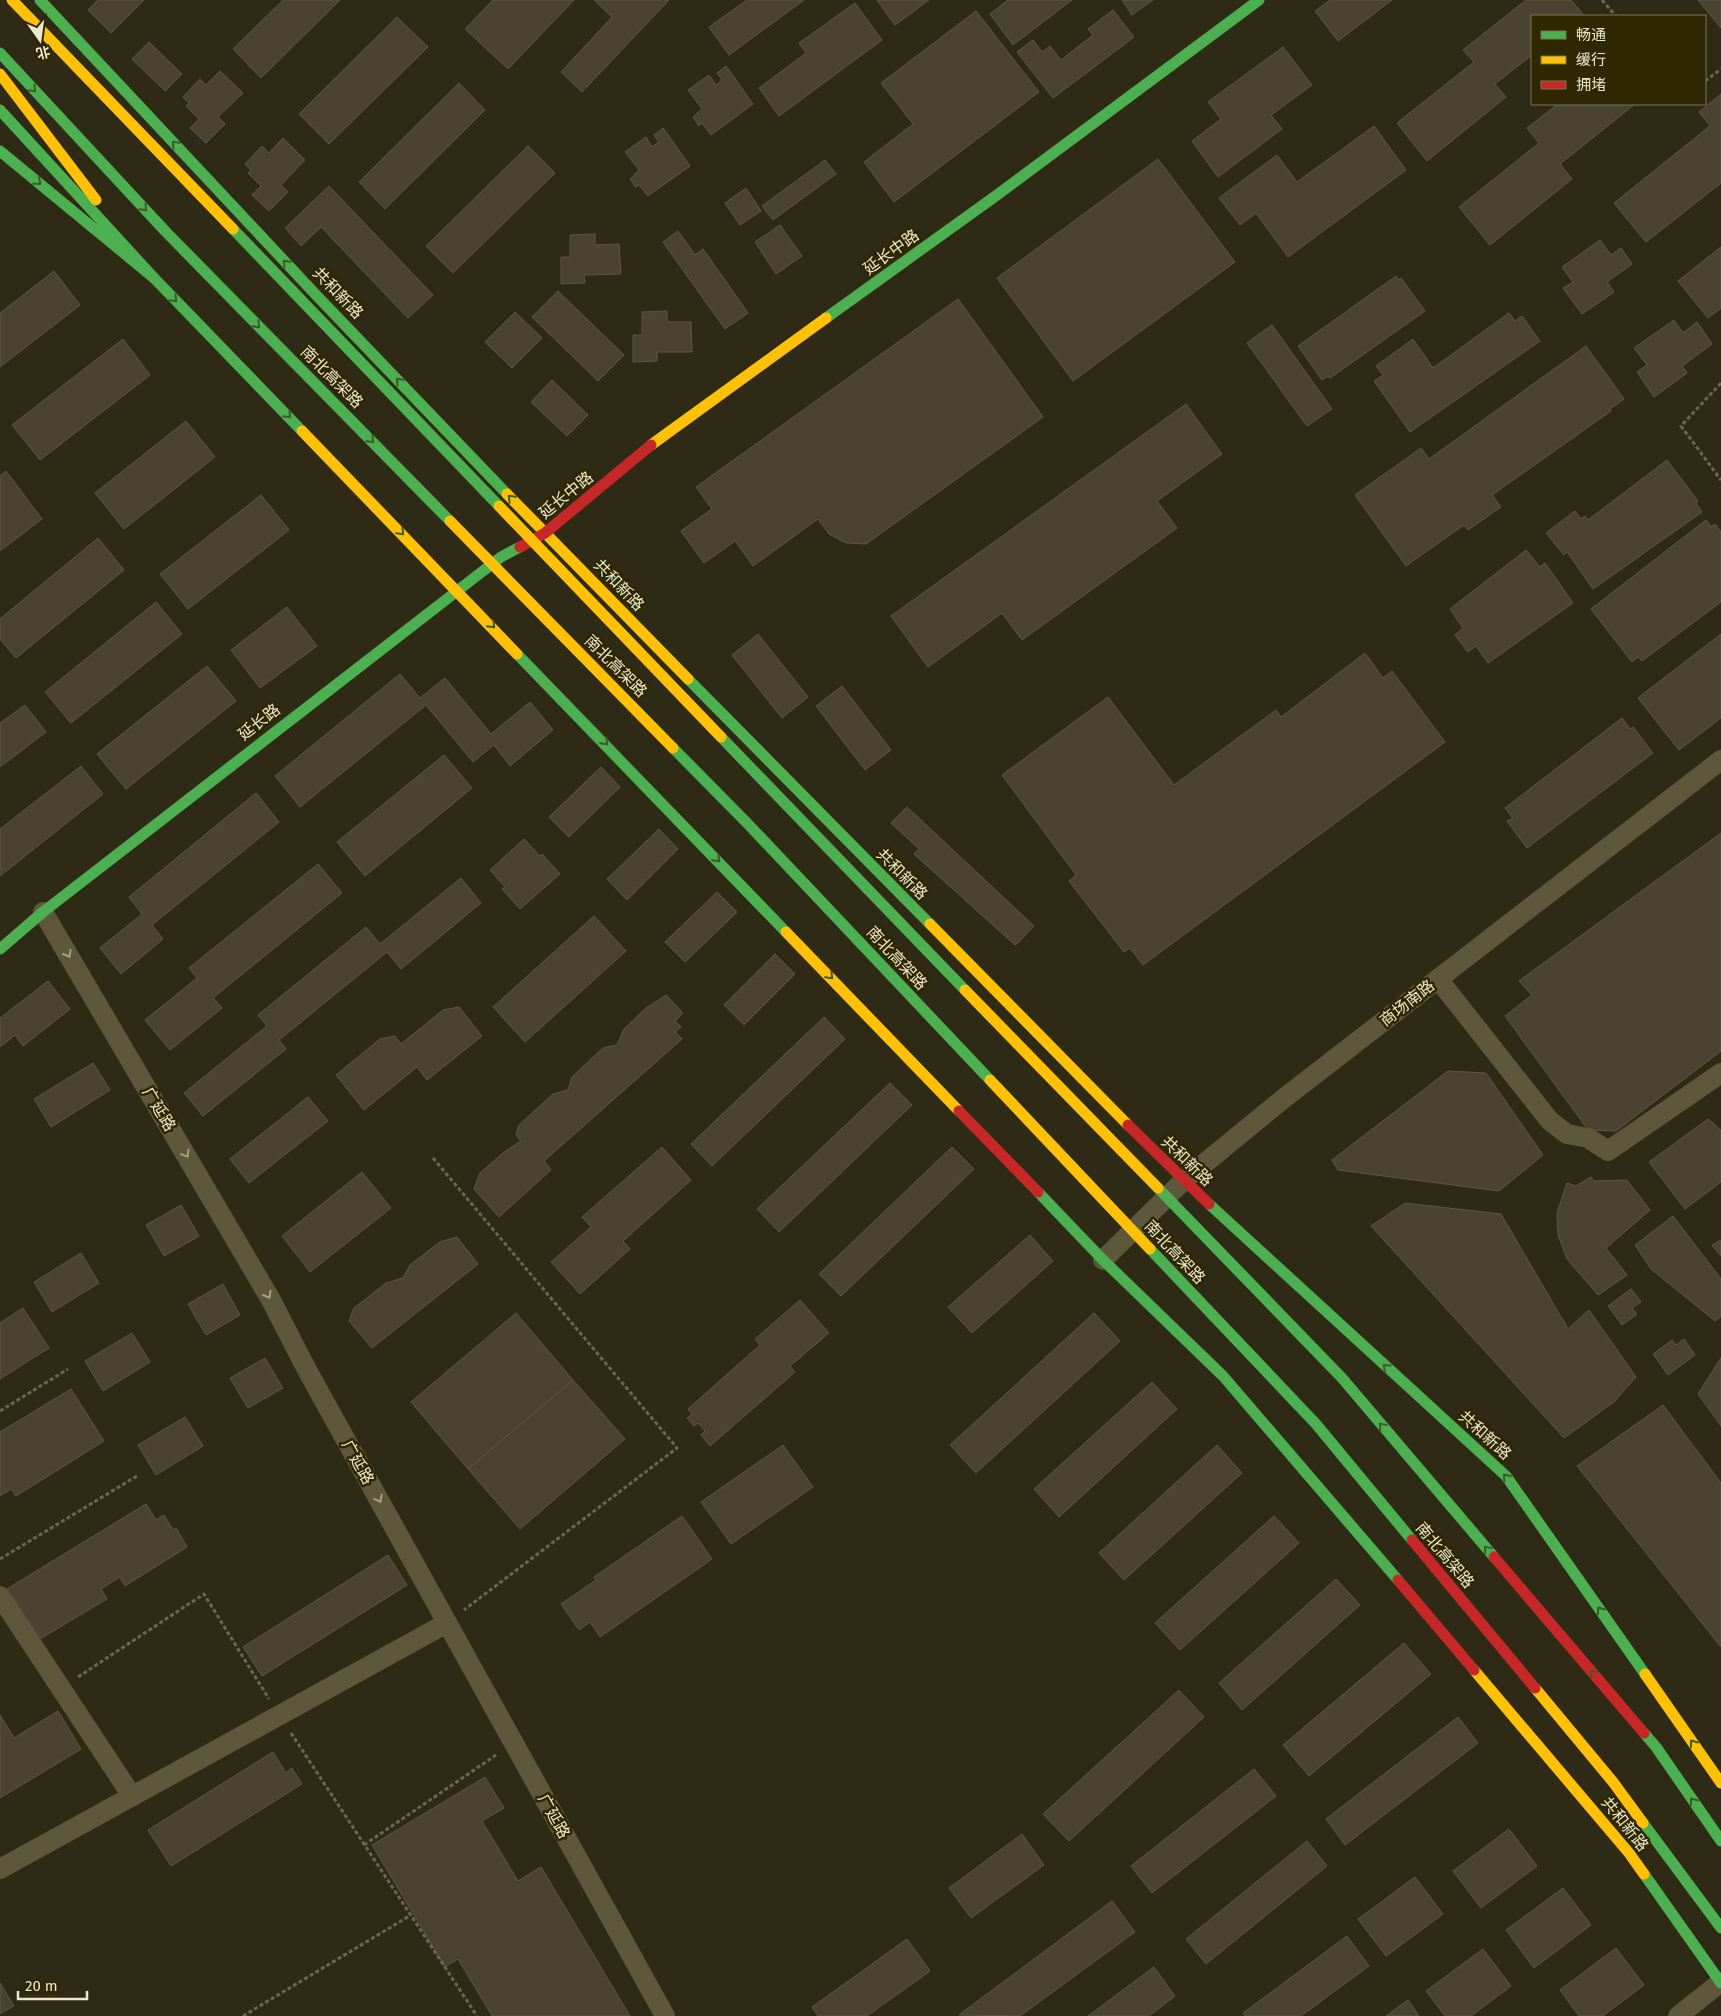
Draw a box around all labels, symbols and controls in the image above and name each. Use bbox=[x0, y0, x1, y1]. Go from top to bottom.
north arrow bbox=[15, 15, 65, 65]
legend bbox=[1531, 15, 1706, 105]
text: 畅通 bbox=[1576, 26, 1606, 44]
text: 北 bbox=[34, 42, 52, 62]
text: 缓行 bbox=[1576, 51, 1606, 69]
text: 拥堵 bbox=[1576, 76, 1606, 94]
one-way arrow bbox=[27, 83, 36, 92]
one-way arrow bbox=[172, 141, 181, 150]
one-way arrow bbox=[32, 176, 41, 185]
one-way arrow bbox=[138, 202, 147, 211]
street label: 延长中路 bbox=[860, 226, 922, 278]
one-way arrow bbox=[283, 260, 292, 269]
street label: 共和新路 bbox=[309, 263, 367, 323]
one-way arrow bbox=[168, 293, 177, 302]
one-way arrow bbox=[251, 319, 260, 328]
street label: 南北高架路 bbox=[297, 342, 367, 412]
one-way arrow bbox=[396, 377, 405, 386]
one-way arrow bbox=[282, 410, 291, 419]
one-way arrow bbox=[365, 435, 374, 444]
street label: 延长中路 bbox=[535, 467, 597, 523]
one-way arrow bbox=[508, 494, 517, 503]
one-way arrow bbox=[395, 526, 404, 535]
street label: 共和新路 bbox=[590, 555, 648, 615]
one-way arrow bbox=[486, 620, 495, 629]
street label: 南北高架路 bbox=[581, 631, 651, 701]
street label: 延长路 bbox=[234, 700, 284, 744]
one-way arrow bbox=[599, 737, 608, 746]
street label: 共和新路 bbox=[873, 845, 931, 903]
one-way arrow bbox=[711, 854, 720, 863]
street label: 南北高架路 bbox=[863, 922, 931, 994]
one-way arrow bbox=[61, 949, 71, 958]
one-way arrow bbox=[824, 971, 833, 980]
street label: 商场南路 bbox=[1376, 976, 1438, 1030]
street label: 广延路 bbox=[138, 1084, 180, 1134]
street label: 共和新路 bbox=[1157, 1132, 1217, 1190]
one-way arrow bbox=[179, 1149, 189, 1158]
street label: 南北高架路 bbox=[1141, 1216, 1209, 1288]
one-way arrow bbox=[262, 1289, 272, 1298]
one-way arrow bbox=[1383, 1364, 1392, 1373]
street label: 共和新路 bbox=[1455, 1407, 1515, 1463]
one-way arrow bbox=[1379, 1422, 1388, 1431]
street label: 广延路 bbox=[338, 1436, 378, 1488]
one-way arrow bbox=[1502, 1474, 1511, 1483]
one-way arrow bbox=[372, 1494, 382, 1503]
street label: 南北高架路 bbox=[1412, 1518, 1478, 1592]
one-way arrow bbox=[1484, 1546, 1493, 1555]
one-way arrow bbox=[1597, 1606, 1606, 1616]
one-way arrow bbox=[1590, 1670, 1598, 1679]
one-way arrow bbox=[1690, 1739, 1699, 1749]
street label: 广延路 bbox=[534, 1790, 574, 1842]
street label: 共和新路 bbox=[1597, 1793, 1653, 1855]
one-way arrow bbox=[1690, 1797, 1699, 1807]
scale bar bbox=[18, 1968, 86, 2000]
text: 20 m bbox=[25, 1977, 58, 1995]

